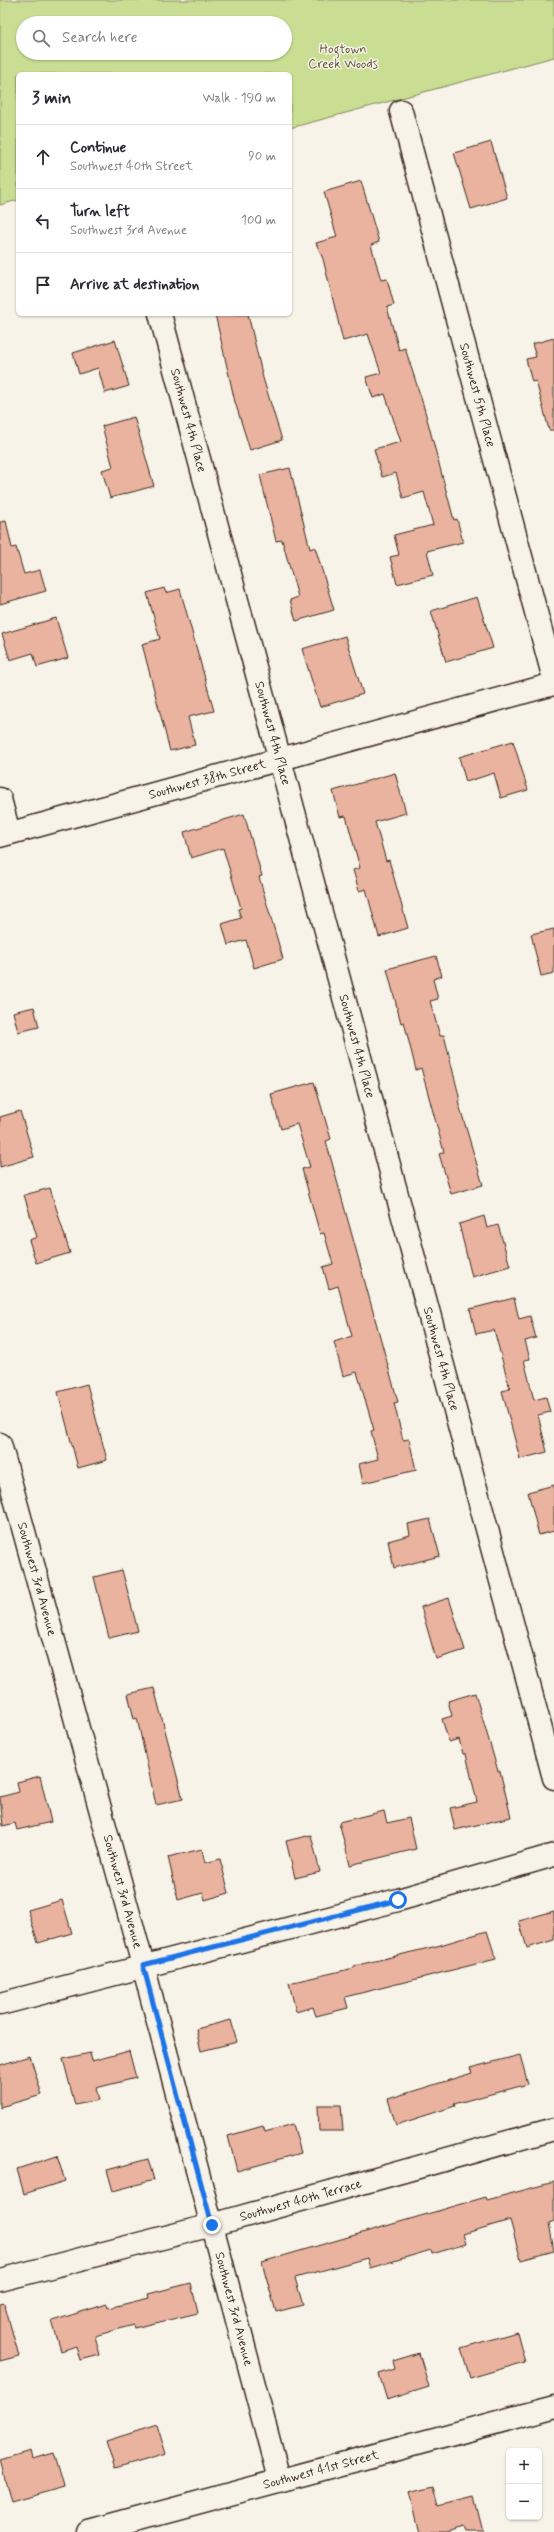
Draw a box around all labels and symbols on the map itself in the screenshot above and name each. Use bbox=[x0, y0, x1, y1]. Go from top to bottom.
park label: Hogtown Creek Woods bbox=[308, 41, 378, 73]
street label: Southwest 5th Place bbox=[455, 341, 500, 449]
street label: Southwest 4th Place bbox=[166, 366, 211, 474]
street label: Southwest 4th Place bbox=[251, 679, 295, 787]
street label: Southwest 38th Street bbox=[147, 755, 268, 803]
street label: Southwest 4th Place bbox=[335, 992, 379, 1100]
street label: Southwest 4th Place bbox=[419, 1305, 463, 1413]
street label: Southwest 3rd Avenue bbox=[13, 1520, 61, 1638]
street label: Southwest 3rd Avenue bbox=[99, 1833, 147, 1950]
route start bbox=[389, 1891, 407, 1909]
street label: Southwest 40th Terrace bbox=[238, 2175, 364, 2225]
route end bbox=[203, 2216, 221, 2234]
street label: Southwest 3rd Avenue bbox=[211, 2250, 257, 2368]
street label: Southwest 41st Street bbox=[261, 2446, 381, 2493]

